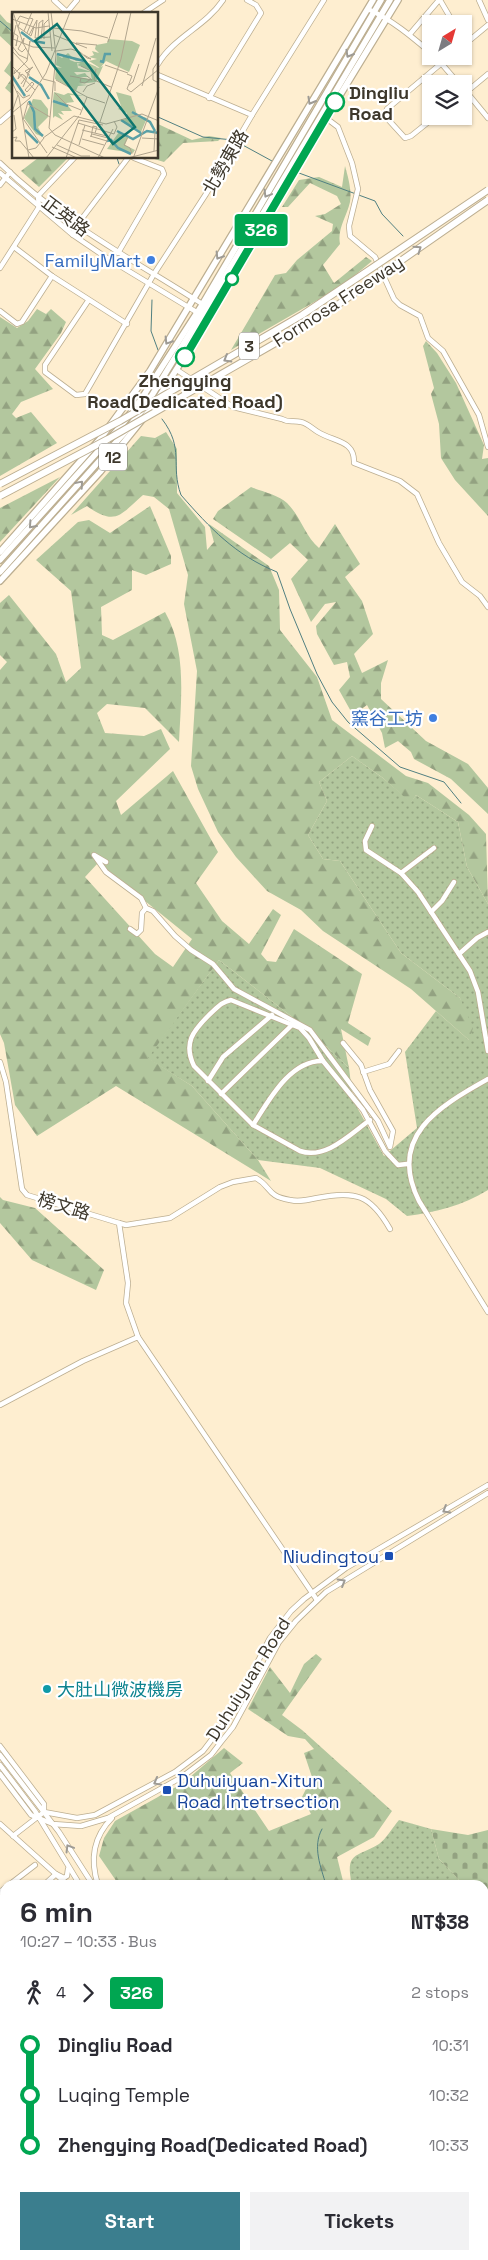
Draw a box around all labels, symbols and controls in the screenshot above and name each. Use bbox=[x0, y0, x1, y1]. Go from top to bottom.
inset map bbox=[12, 12, 159, 159]
north arrow bbox=[422, 15, 472, 65]
map controls bbox=[422, 15, 472, 125]
one-way arrow bbox=[346, 49, 356, 58]
button: layers bbox=[422, 75, 472, 125]
place label: Dingliu Road bbox=[349, 81, 409, 125]
marker: Dingliu Road bbox=[325, 92, 345, 112]
one-way arrow bbox=[308, 96, 318, 105]
street label: 北勢東路 bbox=[197, 125, 253, 199]
one-way arrow bbox=[263, 188, 273, 197]
street label: 正英路 bbox=[38, 191, 94, 241]
line badge: 326 bbox=[232, 214, 290, 246]
text: 326 bbox=[245, 218, 277, 241]
one-way arrow bbox=[413, 246, 422, 255]
place label: FamilyMart bbox=[45, 249, 141, 272]
street label: Formosa Freeway bbox=[268, 250, 408, 352]
one-way arrow bbox=[216, 251, 226, 260]
marker: FamilyMart bbox=[145, 254, 157, 266]
unlabelled marker bbox=[225, 272, 239, 286]
road number: 3 bbox=[239, 332, 259, 360]
one-way arrow bbox=[165, 335, 175, 344]
marker: Zhengying Road(Dedicated Road) bbox=[175, 347, 195, 367]
one-way arrow bbox=[223, 352, 232, 362]
place label: Zhengying Road(Dedicated Road) bbox=[87, 369, 283, 413]
road number: 12 bbox=[99, 444, 127, 471]
one-way arrow bbox=[74, 480, 83, 489]
one-way arrow bbox=[29, 520, 38, 529]
place label: 窯谷工坊 bbox=[351, 707, 423, 730]
marker: 窯谷工坊 bbox=[427, 712, 439, 724]
street label: 榜文路 bbox=[35, 1187, 93, 1225]
one-way arrow bbox=[442, 1504, 451, 1513]
place label: Niudingtou bbox=[283, 1545, 379, 1568]
marker: Niudingtou bbox=[383, 1550, 395, 1562]
one-way arrow bbox=[336, 1579, 345, 1589]
street label: Duhuiyuan Road bbox=[201, 1613, 295, 1745]
place label: 大肚山微波機房 bbox=[57, 1678, 183, 1701]
marker: 大肚山微波機房 bbox=[41, 1683, 53, 1695]
place label: Duhuiyuan-Xitun Road Intetrsection bbox=[177, 1769, 340, 1813]
one-way arrow bbox=[153, 1776, 162, 1786]
marker: Duhuiyuan-Xitun Road Intetrsection bbox=[161, 1784, 173, 1796]
one-way arrow bbox=[65, 1845, 75, 1854]
text: 6 min bbox=[20, 1894, 93, 1930]
text: NT$38 bbox=[411, 1910, 469, 1935]
text: 10:27 – 10:33 · Bus bbox=[20, 1931, 157, 1952]
icon: walk bbox=[20, 1979, 48, 2007]
icon: forward bbox=[74, 1979, 102, 2007]
text: 326 bbox=[120, 1981, 153, 2004]
text: 4 bbox=[56, 1982, 66, 2003]
text: 2 stops bbox=[411, 1982, 469, 2003]
text: Dingliu Road bbox=[58, 2033, 173, 2058]
text: 10:31 bbox=[432, 2035, 469, 2056]
text: Luqing Temple bbox=[58, 2083, 190, 2108]
text: 10:32 bbox=[429, 2085, 469, 2106]
text: Zhengying Road(Dedicated Road) bbox=[58, 2133, 367, 2158]
text: 10:33 bbox=[429, 2135, 469, 2156]
button: Start bbox=[20, 2192, 240, 2250]
button: Tickets bbox=[250, 2192, 469, 2250]

